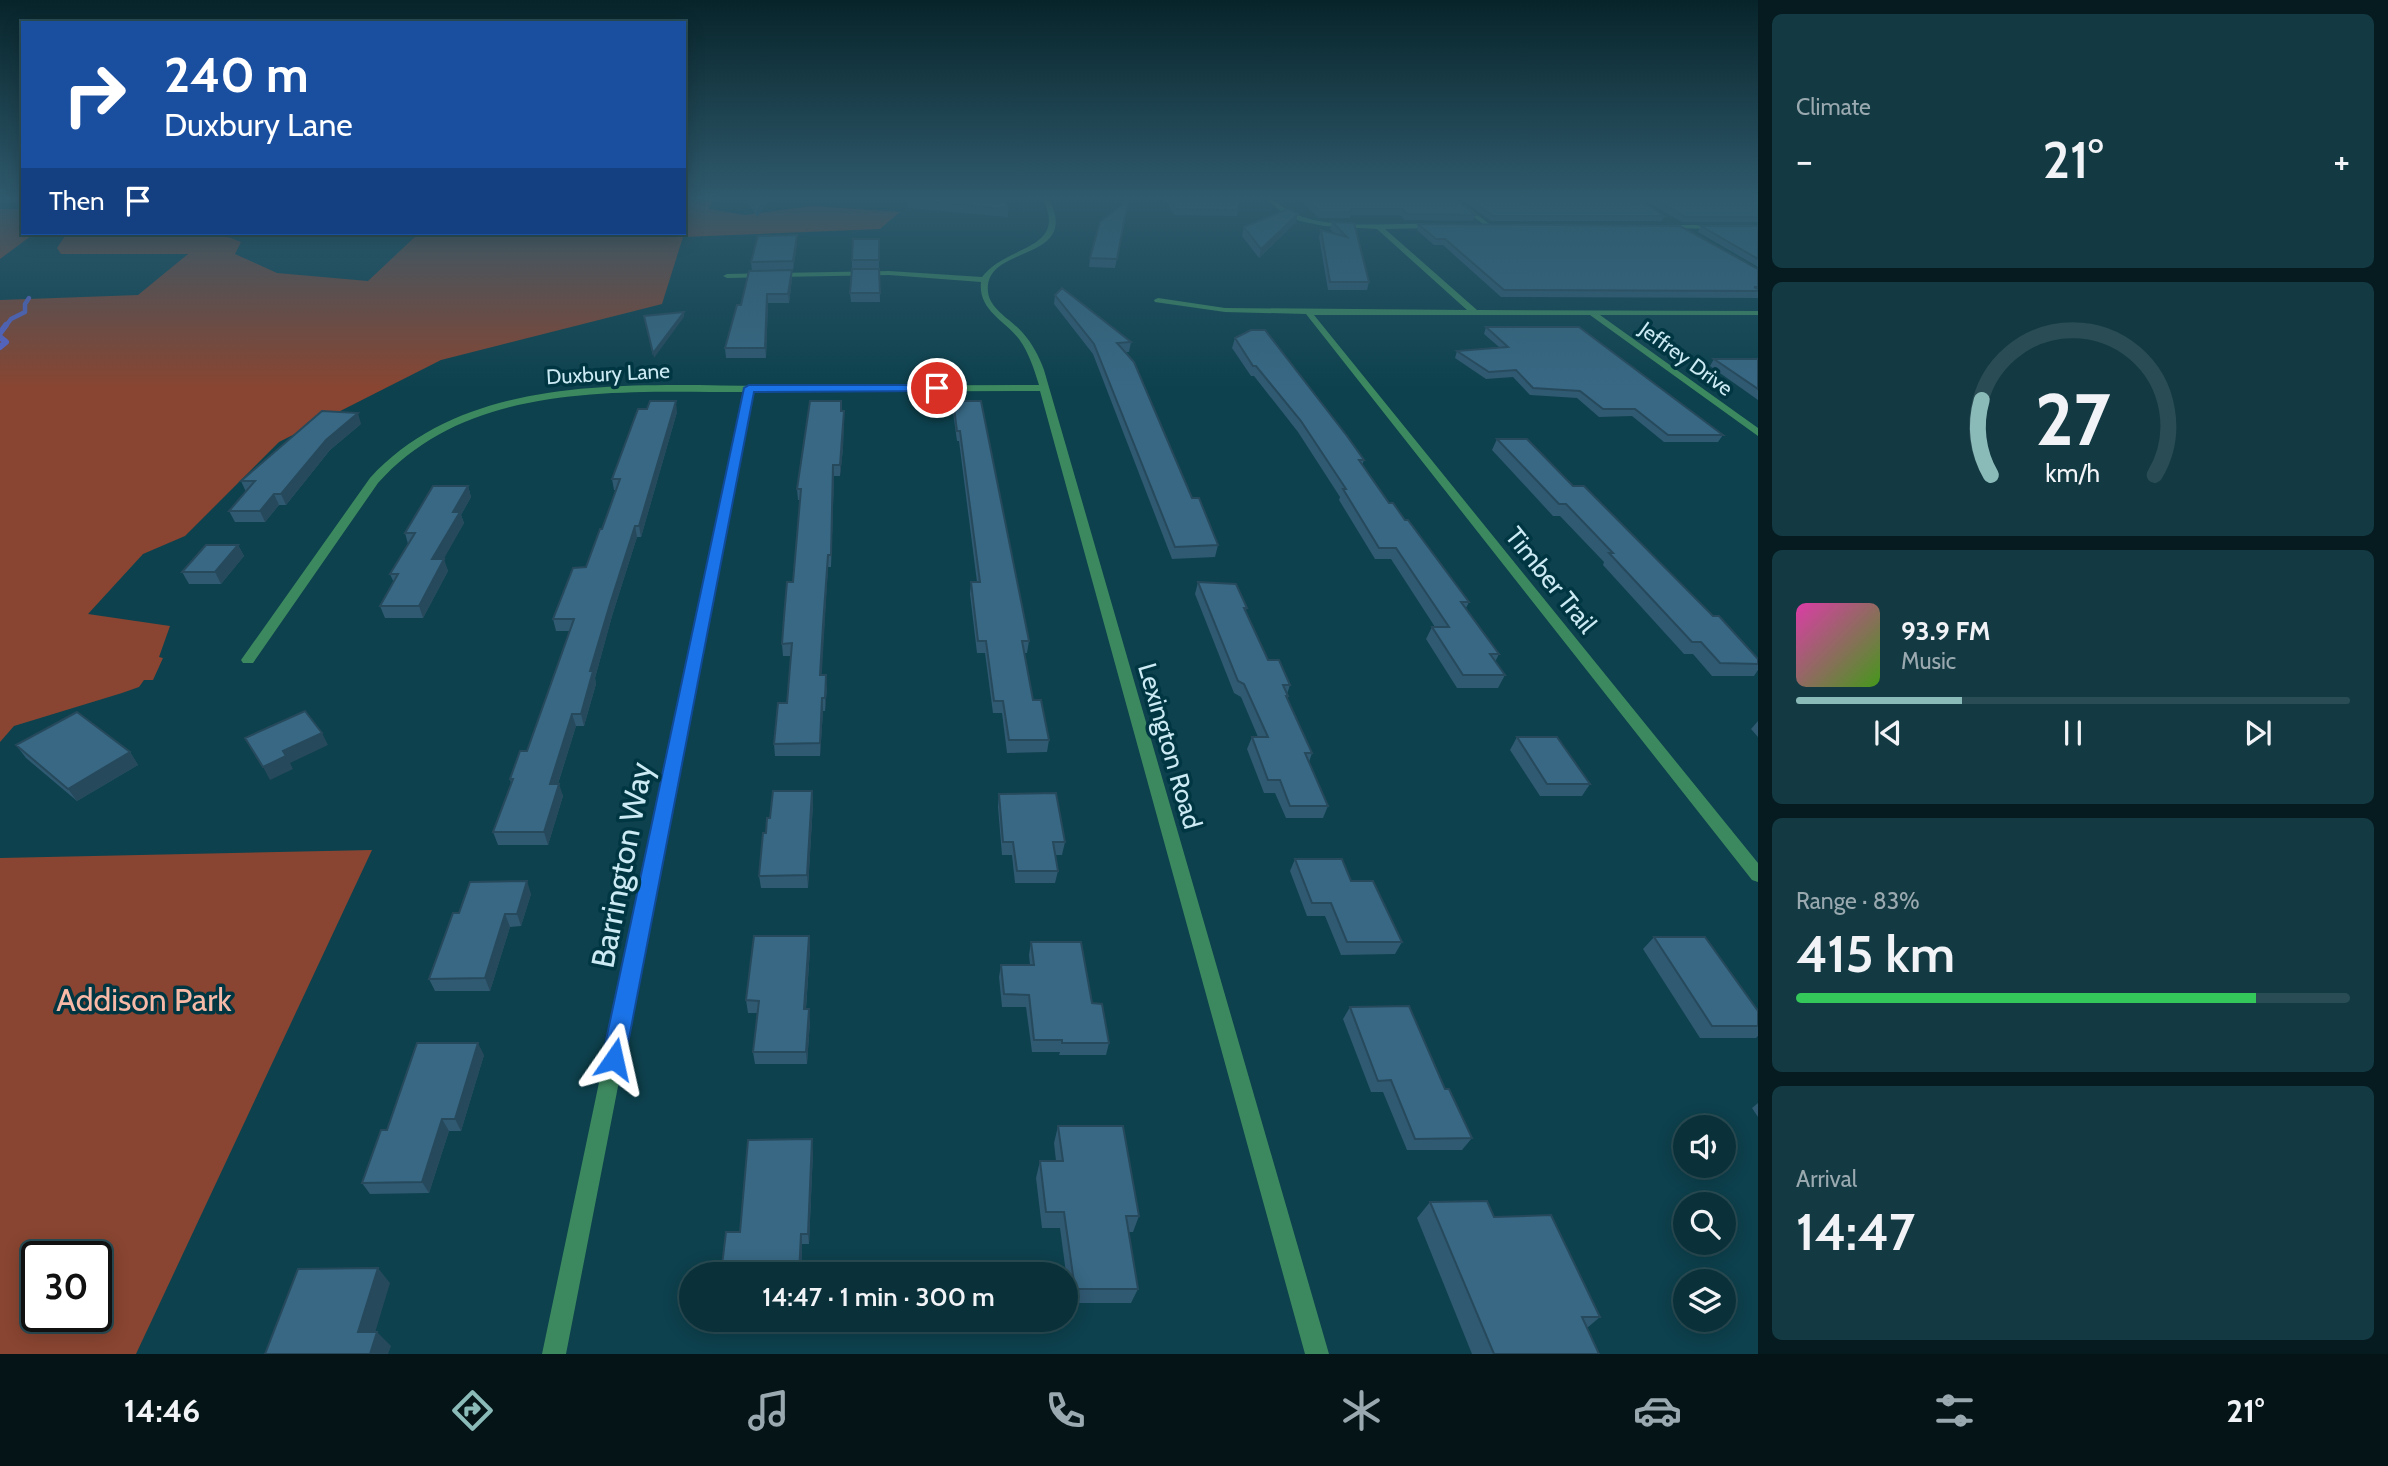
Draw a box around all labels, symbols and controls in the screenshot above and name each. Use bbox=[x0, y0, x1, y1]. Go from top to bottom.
text: 240 m bbox=[164, 45, 309, 104]
icon: right bbox=[49, 49, 140, 140]
text: Climate bbox=[1796, 93, 1871, 121]
text: Duxbury Lane bbox=[164, 105, 353, 144]
text: 21° bbox=[2043, 128, 2103, 191]
text: − bbox=[1796, 137, 1813, 184]
text: + bbox=[2333, 137, 2350, 184]
icon: arrive bbox=[119, 182, 157, 220]
text: Then bbox=[49, 185, 105, 217]
street label: Jeffrey Drive bbox=[1634, 316, 1738, 401]
street label: Duxbury Lane bbox=[545, 358, 671, 389]
pin bbox=[907, 358, 967, 418]
icon: arrive bbox=[918, 369, 956, 407]
text: 27 bbox=[2035, 375, 2111, 463]
text: km/h bbox=[2046, 458, 2100, 488]
street label: Timber Trail bbox=[1498, 520, 1604, 640]
text: 93.9 FM bbox=[1901, 615, 1990, 647]
text: Music bbox=[1901, 647, 1956, 675]
street label: Lexington Road bbox=[1131, 659, 1209, 833]
icon: previous bbox=[1869, 714, 1907, 752]
icon: pause bbox=[2054, 714, 2092, 752]
icon: next bbox=[2239, 714, 2277, 752]
street label: Barrington Way bbox=[582, 759, 661, 971]
text: Range · 83% bbox=[1796, 887, 1920, 915]
text: 415 km bbox=[1796, 922, 1955, 985]
park label: Addison Park bbox=[56, 980, 232, 1019]
position arrow bbox=[577, 1022, 651, 1096]
map controls bbox=[1673, 1115, 1736, 1332]
button: sound bbox=[1673, 1115, 1736, 1178]
text: Arrival bbox=[1796, 1165, 1857, 1193]
button: search bbox=[1673, 1192, 1736, 1255]
text: 14:47 bbox=[1796, 1200, 1915, 1263]
speed limit sign: 30 bbox=[21, 1241, 112, 1332]
button: layers bbox=[1673, 1269, 1736, 1332]
text: 14:47 · 1 min · 300 m bbox=[762, 1281, 995, 1313]
icon: directions bbox=[448, 1386, 497, 1435]
icon: music bbox=[744, 1386, 793, 1435]
icon: phone bbox=[1041, 1386, 1090, 1435]
icon: climate bbox=[1337, 1386, 1386, 1435]
icon: car bbox=[1633, 1386, 1682, 1435]
icon: filters bbox=[1930, 1386, 1979, 1435]
text: 14:46 bbox=[124, 1391, 200, 1430]
text: 21° bbox=[2226, 1391, 2264, 1430]

